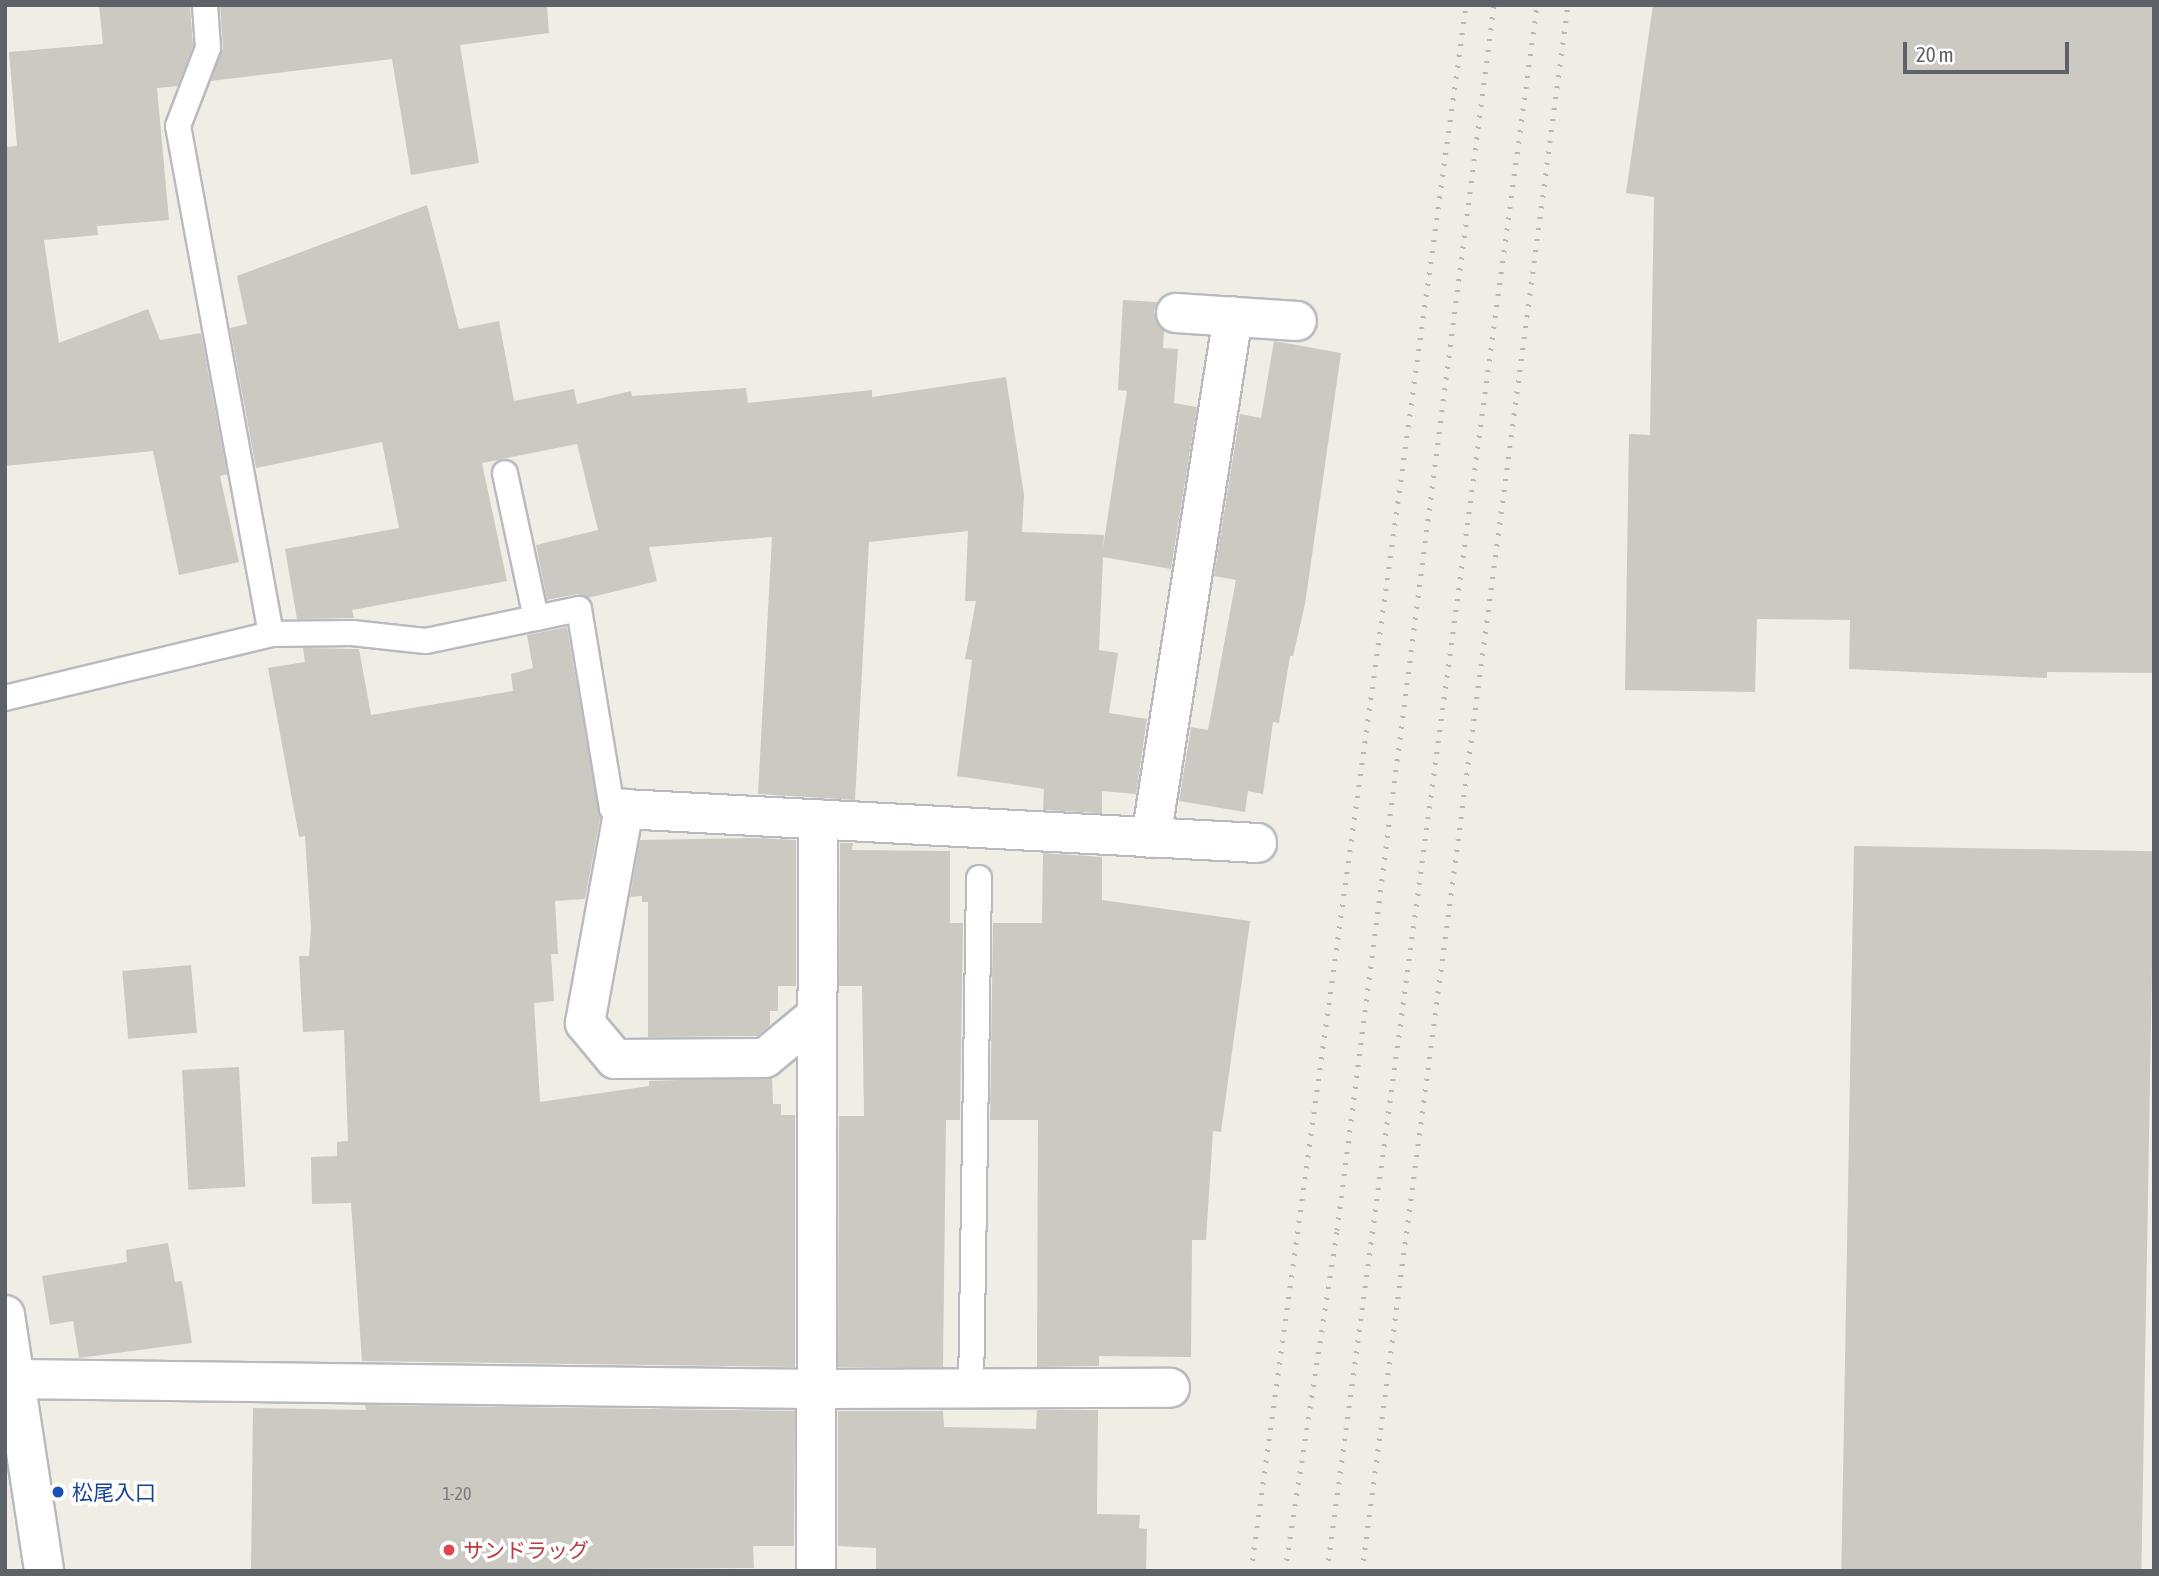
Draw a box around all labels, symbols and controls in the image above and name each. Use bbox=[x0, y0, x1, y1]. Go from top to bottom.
scale bar bbox=[1907, 28, 2073, 72]
text: 20 m bbox=[1916, 42, 1954, 66]
place label: 松尾入口 bbox=[72, 1479, 156, 1505]
house number: 1-20 bbox=[443, 1483, 471, 1505]
marker: 松尾入口 bbox=[50, 1484, 66, 1500]
place label: サンドラッグ bbox=[463, 1537, 589, 1563]
marker: サンドラッグ bbox=[441, 1542, 457, 1558]

